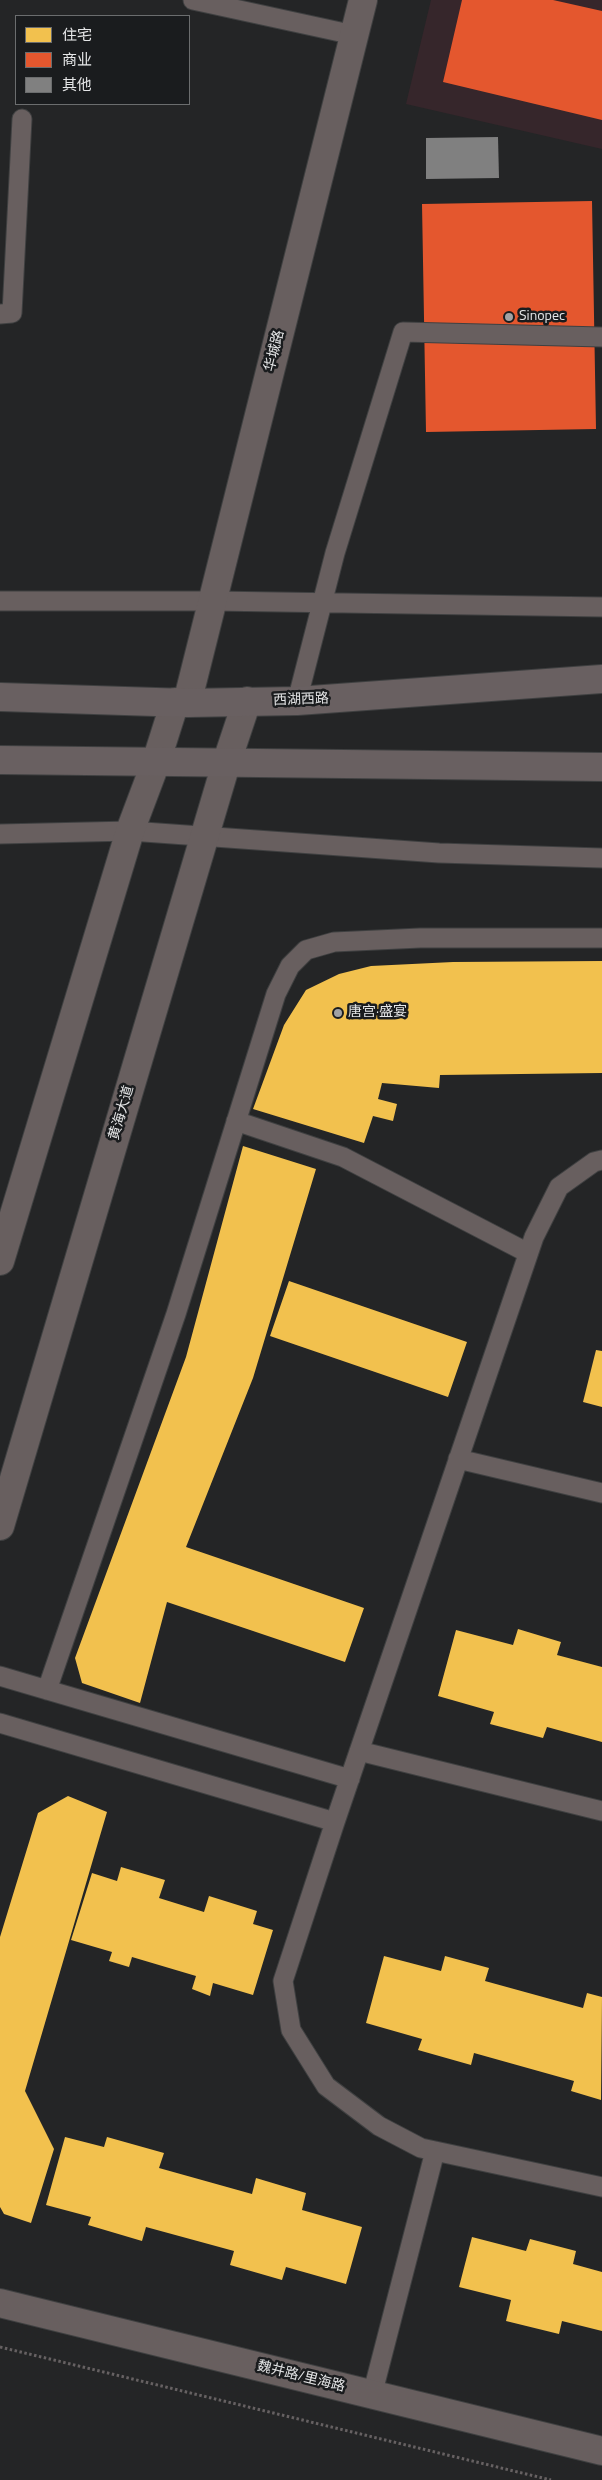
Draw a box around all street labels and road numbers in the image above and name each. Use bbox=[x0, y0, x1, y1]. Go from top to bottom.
street label: 华城路 bbox=[262, 329, 288, 373]
street label: 西湖西路 bbox=[273, 691, 329, 709]
street label: 黄海大道 bbox=[106, 1084, 138, 1142]
street label: 魏井路/里海路 bbox=[255, 2358, 347, 2396]

